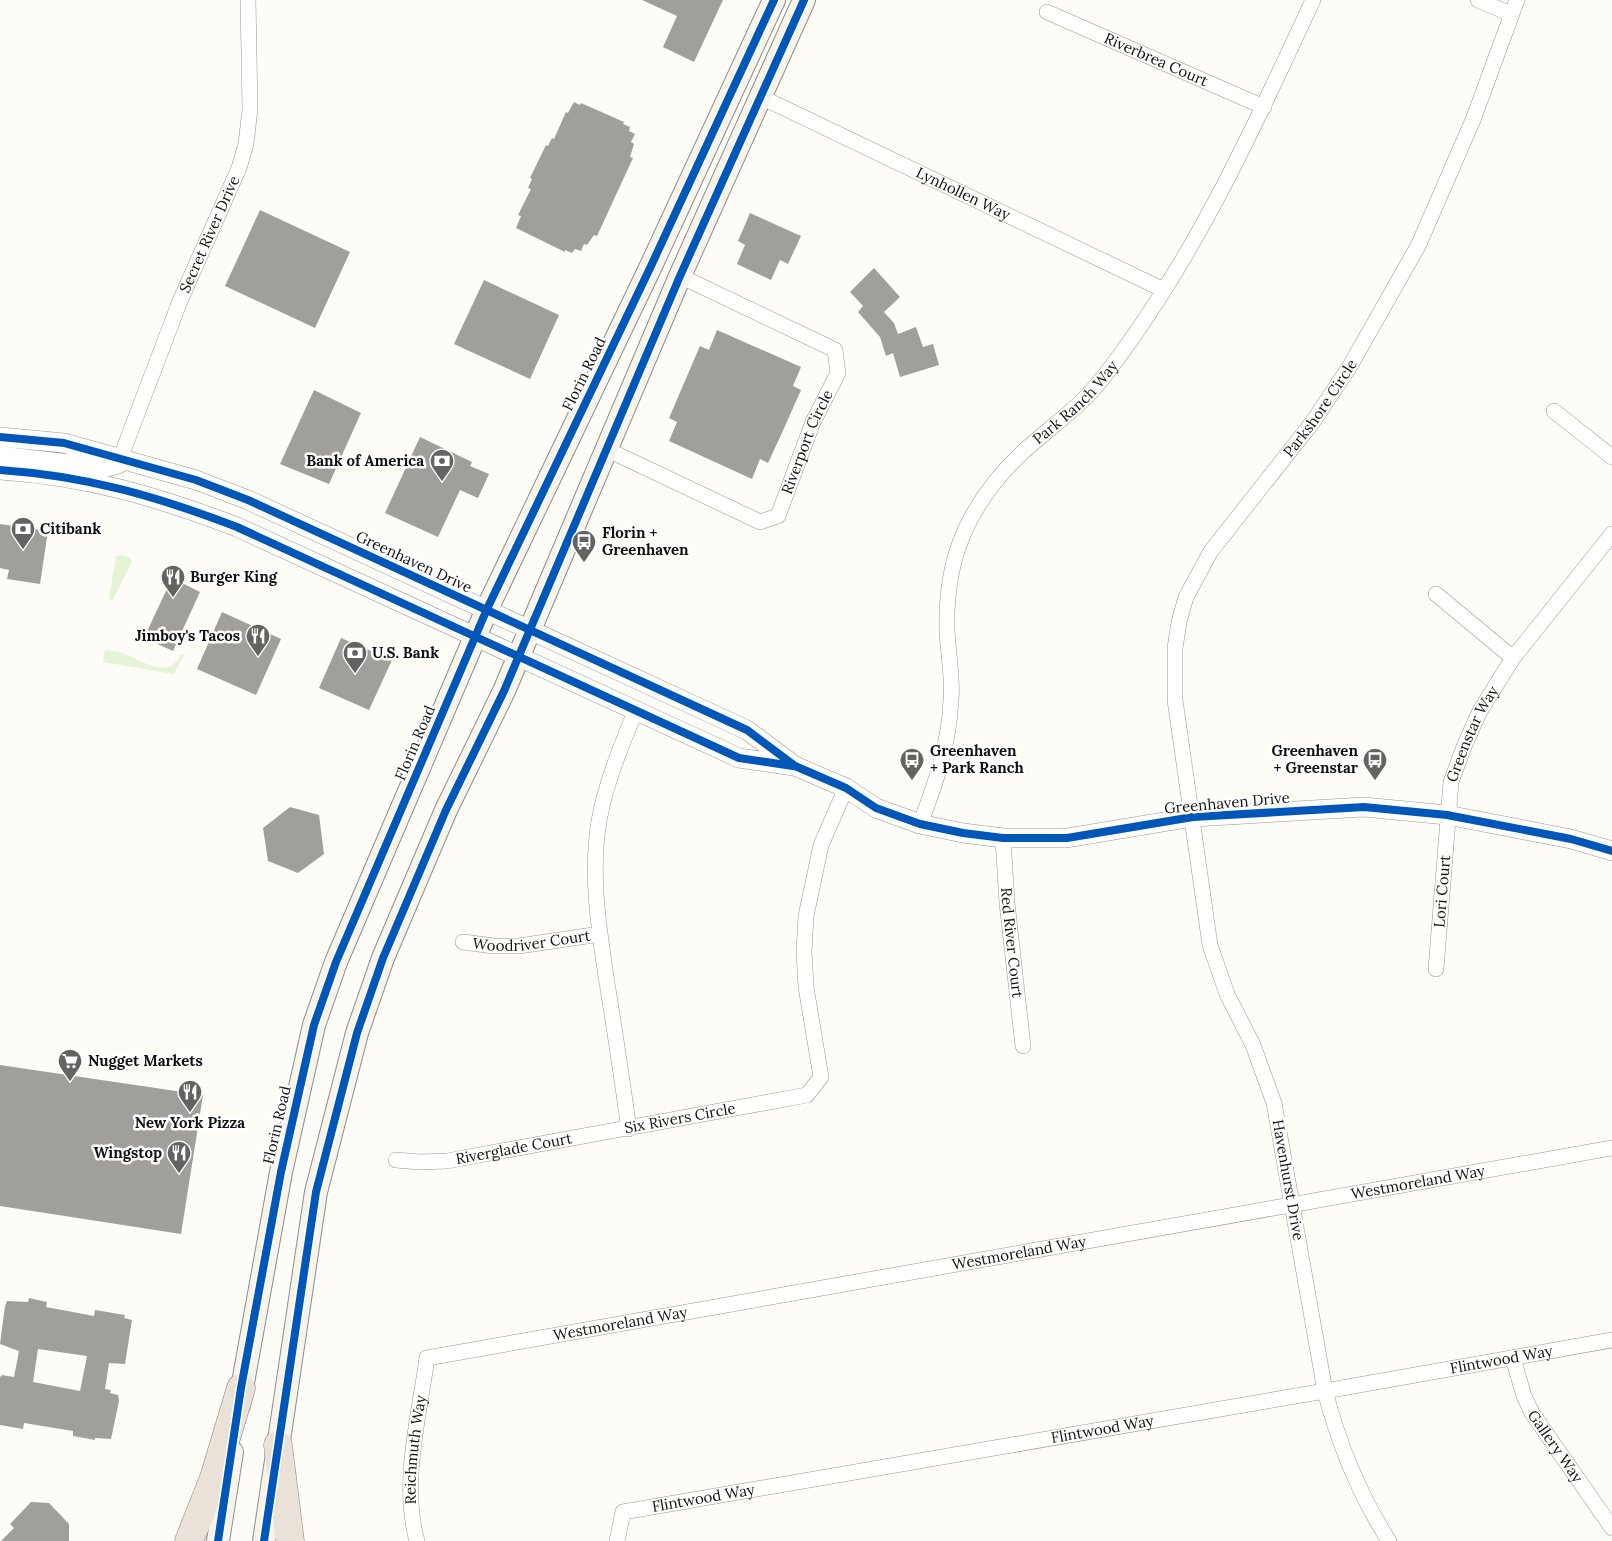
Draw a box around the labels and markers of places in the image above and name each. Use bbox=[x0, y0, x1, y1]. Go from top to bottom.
bank icon: Bank of America bbox=[429, 448, 455, 482]
place label: Bank of America bbox=[306, 451, 424, 470]
bank icon: Citibank bbox=[10, 516, 36, 550]
place label: Citibank bbox=[40, 519, 101, 538]
place label: Florin + Greenhaven bbox=[602, 523, 689, 559]
bus stop icon: Florin + Greenhaven bbox=[571, 529, 597, 563]
restaurant icon: Burger King bbox=[160, 564, 186, 598]
place label: Burger King bbox=[190, 567, 278, 586]
restaurant icon: Jimboy's Tacos bbox=[245, 623, 271, 657]
place label: Jimboy's Tacos bbox=[135, 626, 240, 645]
bank icon: U.S. Bank bbox=[342, 640, 368, 674]
place label: U.S. Bank bbox=[372, 643, 439, 662]
place label: Greenhaven + Park Ranch bbox=[930, 741, 1025, 777]
place label: Greenhaven + Greenstar bbox=[1271, 741, 1359, 777]
bus stop icon: Greenhaven + Park Ranch bbox=[899, 747, 925, 781]
bus stop icon: Greenhaven + Greenstar bbox=[1362, 747, 1388, 781]
supermarket icon: Nugget Markets bbox=[57, 1048, 83, 1082]
place label: Nugget Markets bbox=[88, 1051, 203, 1070]
restaurant icon: New York Pizza bbox=[177, 1079, 203, 1113]
place label: New York Pizza bbox=[135, 1113, 245, 1132]
restaurant icon: Wingstop bbox=[166, 1140, 192, 1174]
place label: Wingstop bbox=[93, 1143, 162, 1162]

